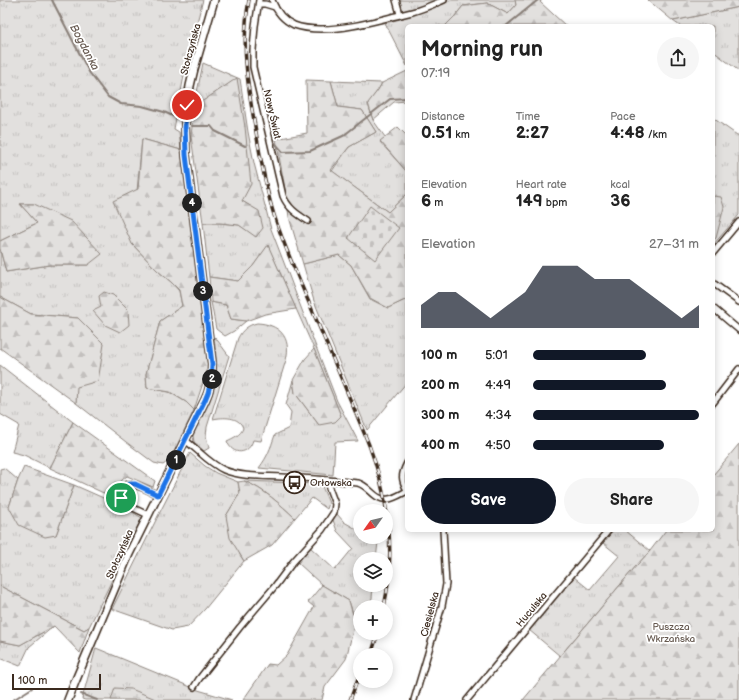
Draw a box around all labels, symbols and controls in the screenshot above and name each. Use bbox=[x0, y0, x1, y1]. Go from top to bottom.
water label: Bogdanka bbox=[67, 22, 102, 72]
street label: Stołczyńska bbox=[178, 22, 204, 76]
text: Morning run bbox=[421, 36, 543, 63]
button: share bbox=[657, 37, 699, 79]
text: 07:19 bbox=[421, 65, 450, 81]
pin bbox=[170, 88, 204, 122]
street label: Nowy Świat bbox=[261, 88, 284, 140]
icon: check bbox=[176, 94, 198, 116]
text: Distance bbox=[421, 110, 465, 123]
text: Time bbox=[516, 110, 540, 123]
text: Pace bbox=[610, 110, 635, 123]
text: 0.51 bbox=[421, 123, 452, 143]
text: 2:27 bbox=[516, 123, 549, 143]
text: 4:48 bbox=[610, 123, 645, 143]
text: km bbox=[452, 128, 470, 141]
text: /km bbox=[645, 128, 667, 141]
text: Elevation bbox=[421, 178, 467, 191]
text: Heart rate bbox=[516, 178, 566, 191]
text: kcal bbox=[610, 178, 630, 191]
text: 6 bbox=[421, 191, 431, 211]
text: 149 bbox=[516, 191, 543, 211]
text: 36 bbox=[610, 191, 631, 211]
pin: 4 bbox=[182, 193, 202, 213]
text: 4 bbox=[189, 196, 195, 209]
text: m bbox=[431, 196, 443, 209]
text: bpm bbox=[543, 196, 567, 209]
text: Elevation bbox=[421, 236, 475, 252]
text: 27–31 m bbox=[649, 236, 699, 252]
pin: 3 bbox=[193, 281, 213, 301]
text: 3 bbox=[200, 284, 206, 297]
text: 100 m bbox=[421, 347, 457, 363]
text: 5:01 bbox=[485, 347, 508, 363]
pin: 2 bbox=[202, 369, 222, 389]
text: 2 bbox=[209, 372, 215, 385]
text: 200 m bbox=[421, 377, 459, 393]
text: 4:49 bbox=[485, 377, 511, 393]
text: 300 m bbox=[421, 407, 459, 423]
text: 4:34 bbox=[485, 407, 511, 423]
text: 400 m bbox=[421, 437, 459, 453]
text: 4:50 bbox=[485, 437, 511, 453]
pin: 1 bbox=[166, 450, 186, 470]
text: 1 bbox=[174, 453, 178, 466]
bus stop icon: Orłowska bbox=[281, 469, 307, 495]
place label: Orłowska bbox=[310, 477, 352, 489]
button: Save bbox=[421, 478, 556, 524]
button: Share bbox=[564, 478, 699, 524]
pin bbox=[104, 481, 138, 515]
icon: arrive bbox=[110, 487, 132, 509]
north arrow bbox=[353, 504, 393, 544]
map controls bbox=[353, 504, 393, 688]
street label: Stołczyńska bbox=[104, 527, 136, 581]
button: layers bbox=[353, 552, 393, 592]
street label: Ciesielska bbox=[418, 590, 442, 638]
street label: Huculska bbox=[514, 590, 550, 629]
button: + bbox=[353, 600, 393, 640]
park label: Puszcza Wkrzańska bbox=[647, 621, 696, 645]
button: − bbox=[353, 648, 393, 688]
scale bar bbox=[12, 672, 101, 691]
text: 100 m bbox=[18, 674, 47, 687]

